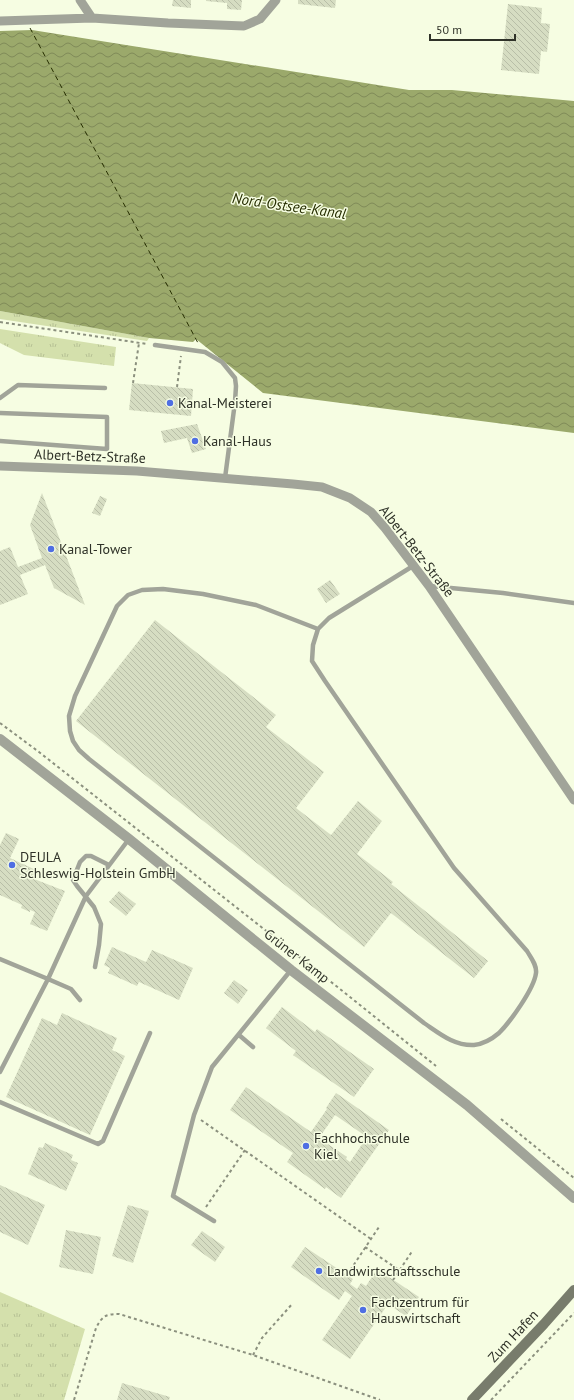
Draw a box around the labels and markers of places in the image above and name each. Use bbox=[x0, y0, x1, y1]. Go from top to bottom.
place label: Kanal-Meisterei bbox=[178, 394, 272, 412]
marker: Kanal-Meisterei bbox=[165, 398, 175, 408]
place label: Kanal-Haus bbox=[203, 432, 272, 450]
marker: Kanal-Haus bbox=[190, 436, 200, 446]
place label: Kanal-Tower bbox=[59, 540, 132, 558]
marker: Kanal-Tower bbox=[46, 544, 56, 554]
place label: DEULA Schleswig-Holstein GmbH bbox=[20, 848, 176, 882]
marker: DEULA Schleswig-Holstein GmbH bbox=[7, 860, 17, 870]
place label: Fachhochschule Kiel bbox=[314, 1129, 410, 1163]
marker: Fachhochschule Kiel bbox=[301, 1141, 311, 1151]
place label: Landwirtschaftsschule bbox=[327, 1262, 460, 1280]
marker: Landwirtschaftsschule bbox=[314, 1266, 324, 1276]
place label: Fachzentrum für Hauswirtschaft bbox=[371, 1293, 469, 1327]
marker: Fachzentrum für Hauswirtschaft bbox=[358, 1305, 368, 1315]

